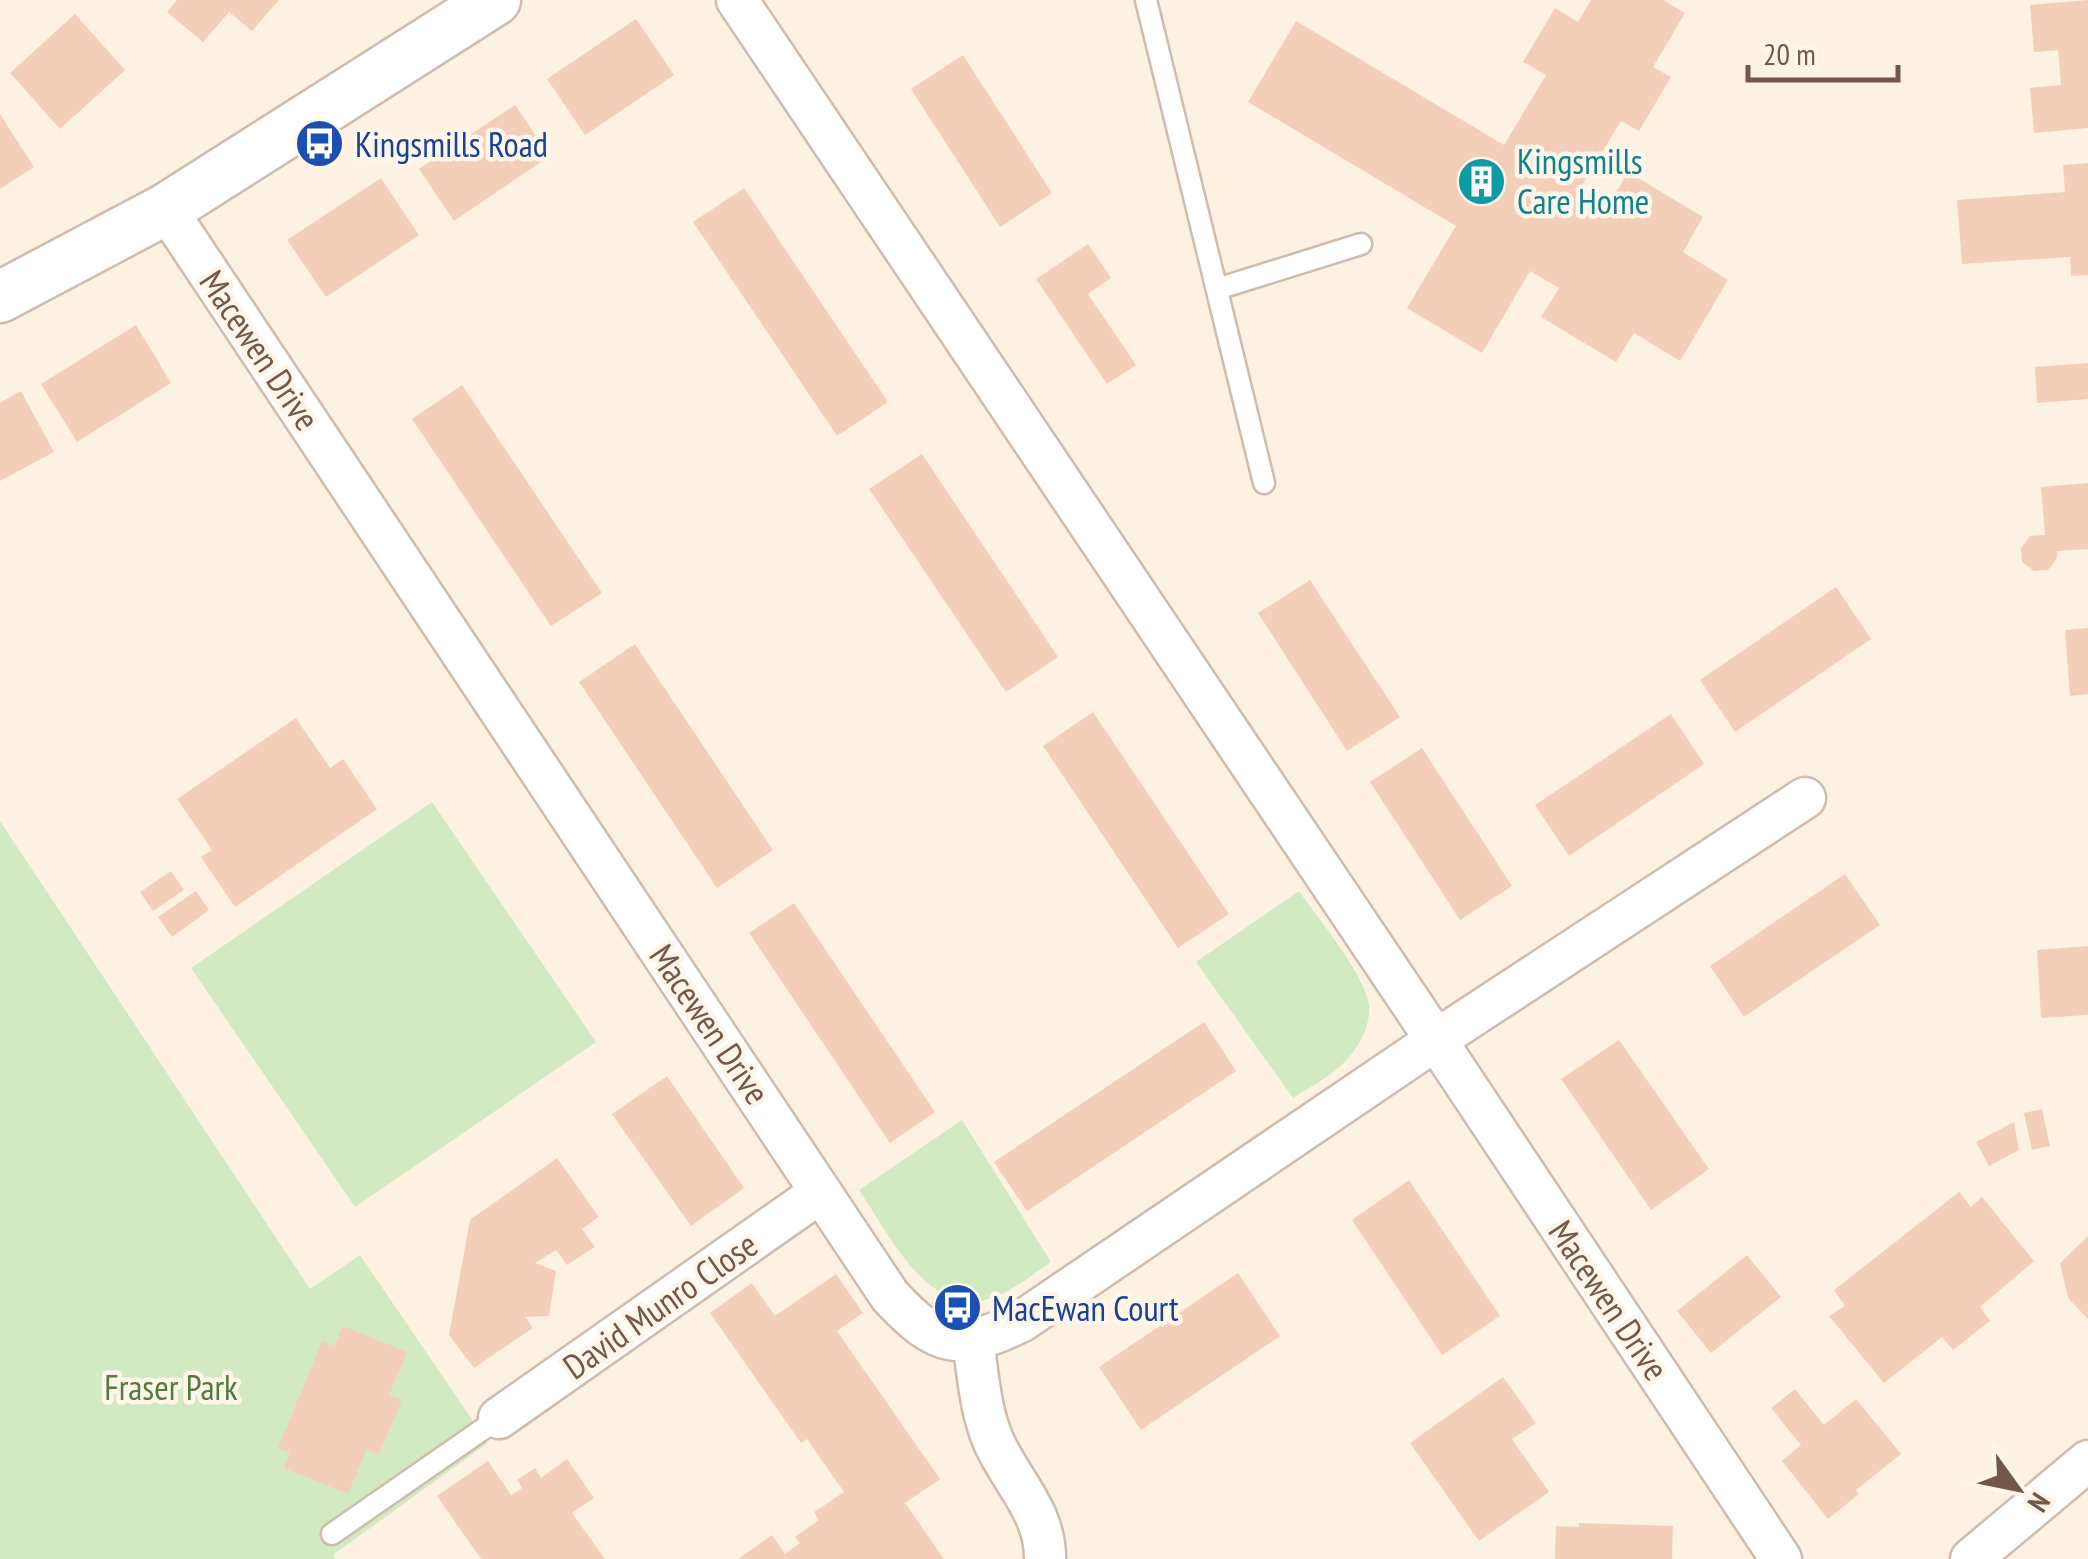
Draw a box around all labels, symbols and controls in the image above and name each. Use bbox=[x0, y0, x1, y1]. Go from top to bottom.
scale bar bbox=[1748, 20, 1898, 82]
text: 20 m bbox=[1763, 34, 1816, 73]
bus stop icon: Kingsmills Road bbox=[294, 118, 346, 170]
place label: Kingsmills Road bbox=[355, 121, 548, 167]
place label: Kingsmills Care Home bbox=[1517, 138, 1649, 224]
building icon: Kingsmills Care Home bbox=[1456, 155, 1508, 207]
street label: Macewen Drive bbox=[190, 261, 330, 439]
street label: Macewen Drive bbox=[640, 935, 780, 1113]
street label: Macewen Drive bbox=[1539, 1211, 1679, 1389]
street label: David Munro Close bbox=[554, 1221, 766, 1389]
bus stop icon: MacEwan Court bbox=[931, 1282, 983, 1334]
place label: MacEwan Court bbox=[992, 1285, 1179, 1331]
park label: Fraser Park bbox=[104, 1364, 238, 1410]
north arrow bbox=[1968, 1439, 2068, 1539]
text: N bbox=[2020, 1486, 2059, 1519]

